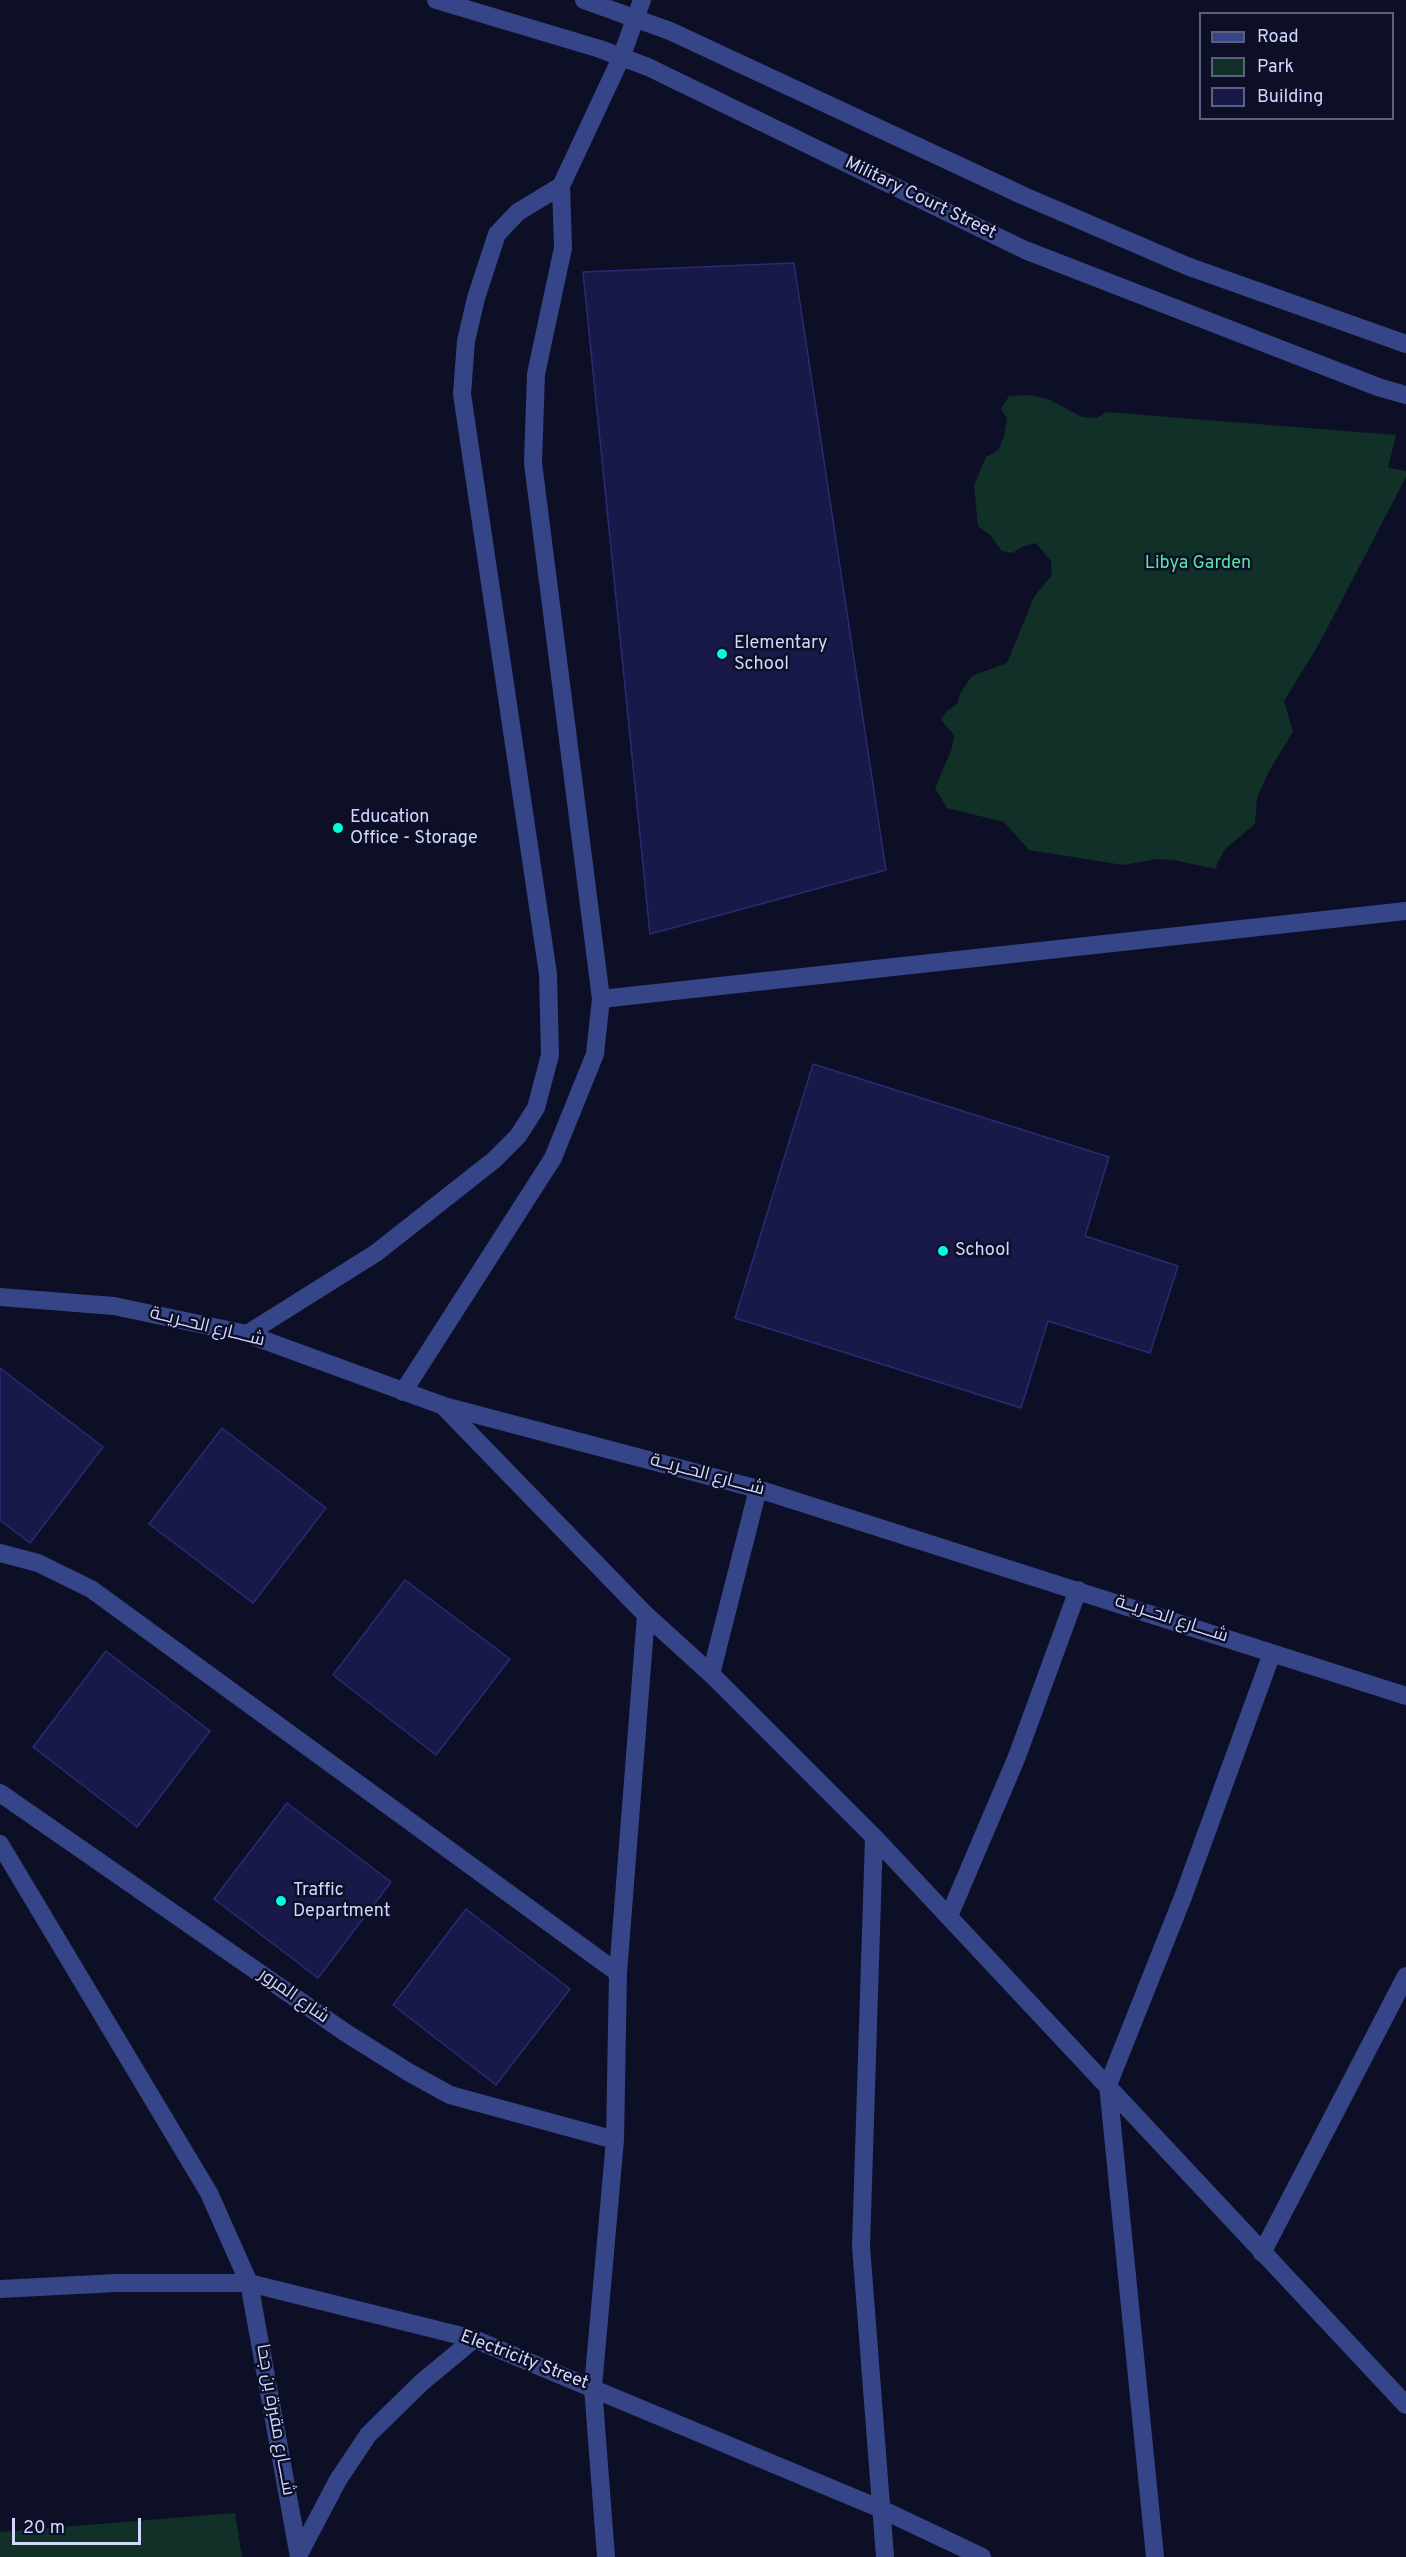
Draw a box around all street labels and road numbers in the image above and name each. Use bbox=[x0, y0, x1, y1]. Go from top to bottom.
street label: Military Court Street bbox=[841, 153, 999, 245]
street label: شــــارع الحــريــة bbox=[147, 1303, 267, 1353]
street label: شــــارع الحــريــة bbox=[647, 1450, 767, 1502]
street label: شــــارع الحــريــة bbox=[1112, 1592, 1230, 1648]
street label: شارع المرور bbox=[254, 1965, 332, 2029]
street label: Electricity Street bbox=[457, 2327, 591, 2395]
street label: شــــارع مقبرة بن جحا bbox=[250, 2343, 298, 2497]

